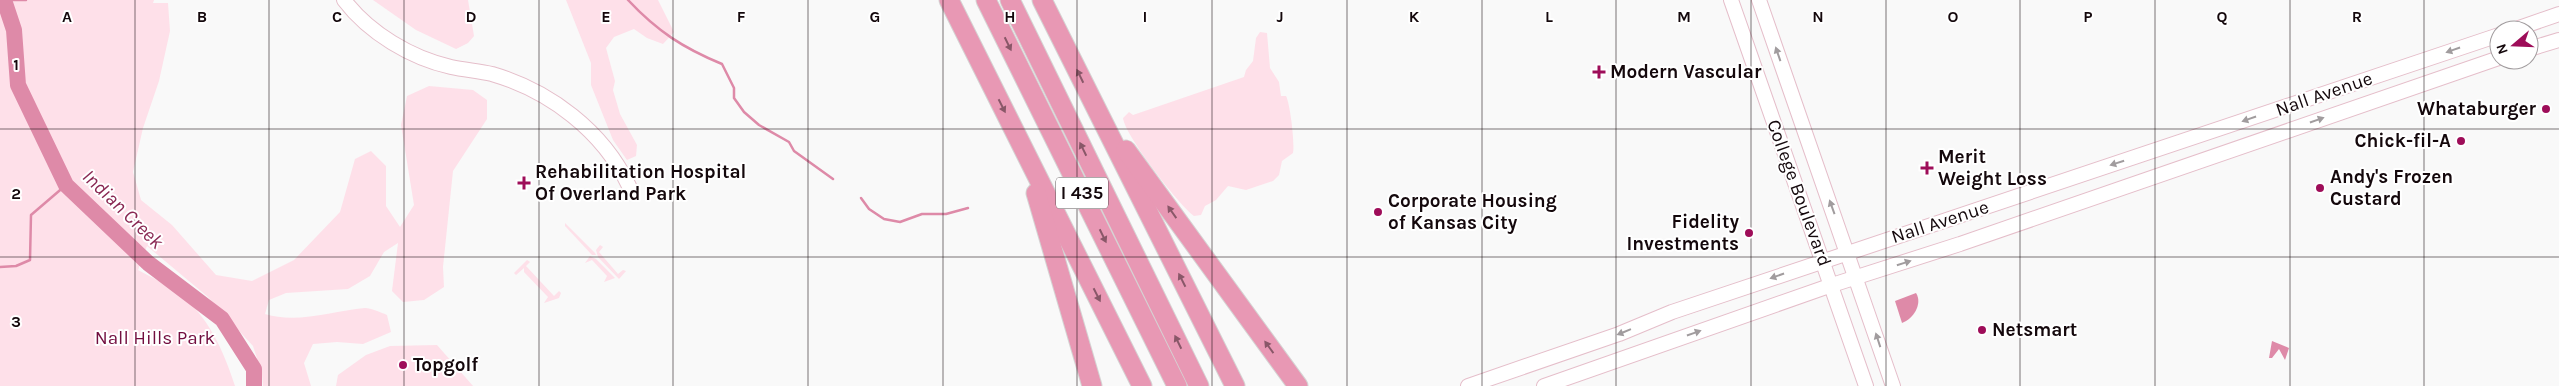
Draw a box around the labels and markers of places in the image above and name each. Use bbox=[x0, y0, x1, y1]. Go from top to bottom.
place label: Modern Vascular bbox=[1610, 61, 1762, 83]
marker: Modern Vascular bbox=[1592, 65, 1606, 79]
place label: Whataburger bbox=[2417, 98, 2537, 120]
marker: Whataburger bbox=[2540, 103, 2552, 115]
place label: Chick-fil-A bbox=[2355, 130, 2451, 152]
marker: Chick-fil-A bbox=[2455, 135, 2467, 147]
place label: Merit Weight Loss bbox=[1938, 146, 2047, 190]
place label: Rehabilitation Hospital Of Overland Park bbox=[535, 161, 746, 205]
marker: Merit Weight Loss bbox=[1920, 161, 1934, 175]
place label: Andy's Frozen Custard bbox=[2330, 166, 2453, 210]
marker: Rehabilitation Hospital Of Overland Park bbox=[517, 176, 531, 190]
marker: Andy's Frozen Custard bbox=[2314, 182, 2326, 194]
place label: Corporate Housing of Kansas City bbox=[1388, 190, 1557, 234]
marker: Corporate Housing of Kansas City bbox=[1372, 206, 1384, 218]
place label: Fidelity Investments bbox=[1626, 211, 1739, 255]
marker: Fidelity Investments bbox=[1743, 227, 1755, 239]
place label: Netsmart bbox=[1992, 319, 2077, 341]
marker: Netsmart bbox=[1976, 324, 1988, 336]
place label: Topgolf bbox=[413, 354, 479, 376]
marker: Topgolf bbox=[397, 359, 409, 371]

